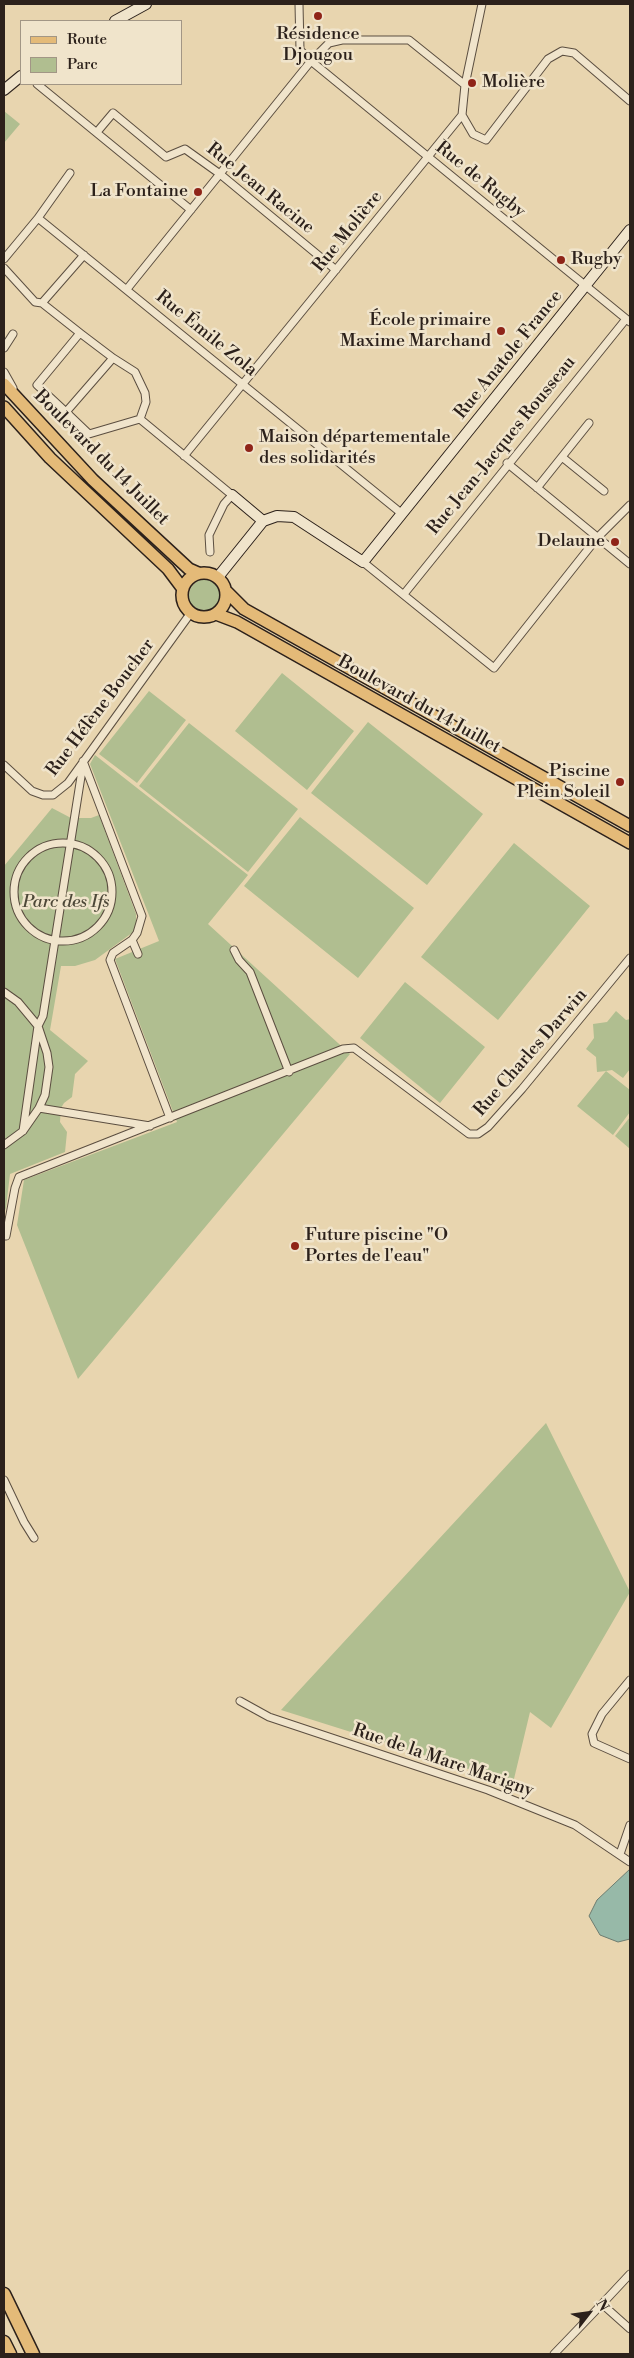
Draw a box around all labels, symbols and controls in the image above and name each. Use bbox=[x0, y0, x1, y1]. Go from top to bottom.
marker: Résidence Djougou bbox=[312, 10, 324, 22]
legend bbox=[20, 20, 182, 85]
place label: Résidence Djougou bbox=[276, 24, 360, 66]
text: Route bbox=[67, 30, 107, 49]
text: Parc bbox=[67, 55, 98, 74]
place label: Molière bbox=[482, 72, 545, 94]
marker: Molière bbox=[466, 77, 478, 89]
street label: Rue de Rugby bbox=[431, 137, 529, 223]
street label: Rue Jean Racine bbox=[202, 139, 318, 239]
place label: La Fontaine bbox=[90, 181, 188, 203]
marker: La Fontaine bbox=[192, 186, 204, 198]
street label: Rue Molière bbox=[309, 187, 387, 277]
place label: Rugby bbox=[571, 249, 622, 271]
marker: Rugby bbox=[555, 254, 567, 266]
street label: Rue Anatole France bbox=[450, 286, 568, 424]
street label: Rue Émile Zola bbox=[151, 287, 261, 381]
place label: École primaire Maxime Marchand bbox=[340, 310, 491, 352]
marker: École primaire Maxime Marchand bbox=[495, 325, 507, 337]
street label: Rue Jean-Jacques Rousseau bbox=[423, 352, 581, 540]
street label: Boulevard du 14 Juillet bbox=[29, 386, 173, 530]
place label: Maison départementale des solidarités bbox=[259, 427, 451, 469]
marker: Maison départementale des solidarités bbox=[243, 442, 255, 454]
place label: Delaune bbox=[537, 531, 605, 553]
marker: Delaune bbox=[609, 536, 621, 548]
street label: Rue Hélène Boucher bbox=[42, 635, 160, 781]
street label: Boulevard du 14 Juillet bbox=[334, 651, 504, 759]
place label: Piscine Plein Soleil bbox=[517, 761, 610, 804]
marker: Piscine Plein Soleil bbox=[614, 776, 626, 788]
park label: Parc des Ifs bbox=[22, 892, 110, 914]
street label: Rue Charles Darwin bbox=[470, 985, 592, 1121]
place label: Future piscine "O Portes de l'eau" bbox=[305, 1225, 448, 1268]
marker: Future piscine "O Portes de l'eau" bbox=[289, 1240, 301, 1252]
street label: Rue de la Mare Marigny bbox=[350, 1720, 536, 1802]
north arrow bbox=[564, 2288, 614, 2338]
text: N bbox=[591, 2296, 613, 2315]

